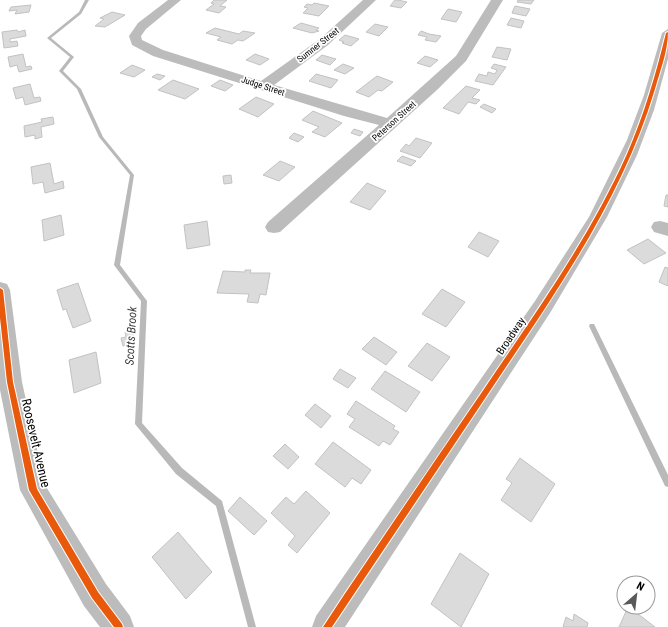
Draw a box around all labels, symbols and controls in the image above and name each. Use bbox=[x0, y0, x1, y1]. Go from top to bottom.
street label: Sumner Street bbox=[295, 25, 341, 64]
street label: Judge Street bbox=[240, 74, 286, 98]
street label: Peterson Street bbox=[370, 99, 418, 143]
water label: Scotts Brook bbox=[122, 305, 140, 366]
street label: Broadway bbox=[494, 314, 528, 357]
street label: Roosevelt Avenue bbox=[18, 397, 54, 489]
north arrow bbox=[616, 575, 656, 615]
text: N bbox=[634, 579, 647, 594]

